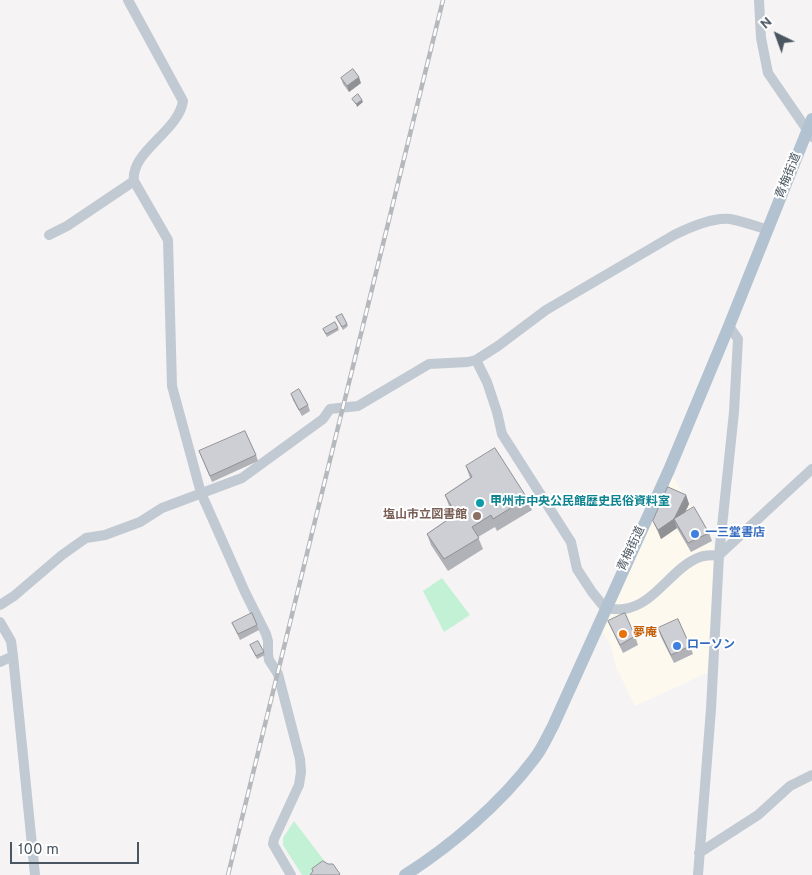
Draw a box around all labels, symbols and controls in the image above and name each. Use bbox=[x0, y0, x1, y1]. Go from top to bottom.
north arrow bbox=[752, 10, 802, 60]
text: N bbox=[757, 14, 776, 33]
street label: 青梅街道 bbox=[773, 151, 805, 201]
place label: 甲州市中央公民館歴史民俗資料室 bbox=[490, 496, 670, 510]
marker: 甲州市中央公民館歴史民俗資料室 bbox=[474, 497, 486, 509]
place label: 塩山市立図書館 bbox=[383, 509, 467, 523]
marker: 塩山市立図書館 bbox=[471, 510, 483, 522]
street label: 青梅街道 bbox=[615, 524, 649, 574]
place label: 一三堂書店 bbox=[705, 527, 765, 541]
marker: 一三堂書店 bbox=[689, 528, 701, 540]
place label: 夢庵 bbox=[633, 627, 657, 641]
marker: 夢庵 bbox=[617, 628, 629, 640]
place label: ローソン bbox=[687, 639, 735, 653]
marker: ローソン bbox=[671, 640, 683, 652]
scale bar bbox=[12, 832, 141, 864]
text: 100 m bbox=[18, 841, 59, 860]

